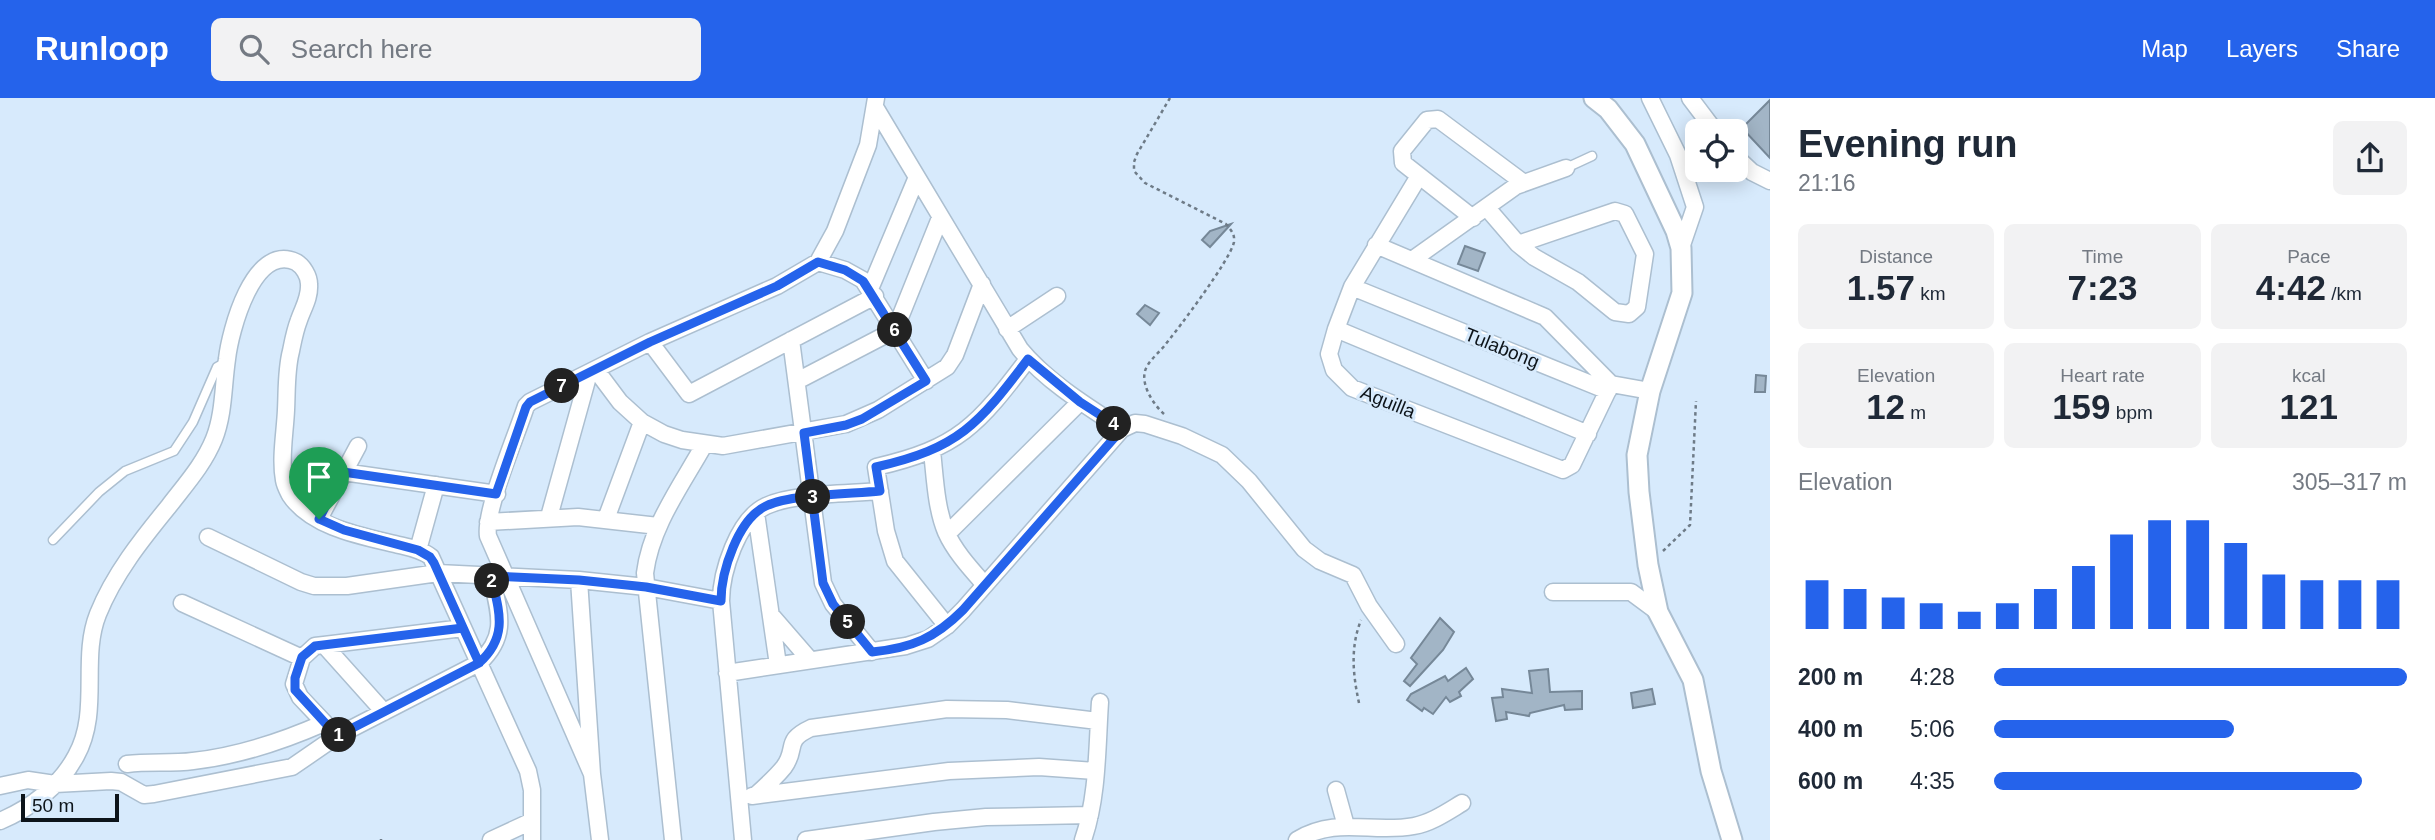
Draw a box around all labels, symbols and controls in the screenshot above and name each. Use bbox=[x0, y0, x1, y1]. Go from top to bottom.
search box bbox=[211, 18, 701, 81]
text: Runloop bbox=[35, 30, 169, 67]
icon: search bbox=[235, 30, 273, 68]
text: Search here bbox=[291, 34, 432, 64]
text: Map bbox=[2141, 35, 2188, 62]
text: Layers bbox=[2226, 35, 2298, 62]
text: Share bbox=[2336, 35, 2400, 62]
map controls bbox=[1685, 119, 1748, 182]
button: locate bbox=[1685, 119, 1748, 182]
button: share bbox=[2333, 121, 2407, 195]
text: Evening run bbox=[1798, 123, 2018, 165]
text: 21:16 bbox=[1798, 170, 1856, 196]
text: Distance bbox=[1859, 246, 1933, 267]
text: Time bbox=[2082, 246, 2123, 267]
text: Pace bbox=[2287, 246, 2330, 267]
text: 1.57 bbox=[1847, 268, 1915, 307]
text: 7:23 bbox=[2067, 268, 2138, 307]
text: 4:42 bbox=[2256, 268, 2326, 307]
text: km bbox=[1915, 283, 1946, 304]
text: /km bbox=[2326, 283, 2362, 304]
pin: 6 bbox=[878, 313, 912, 348]
text: 6 bbox=[889, 319, 900, 340]
street label: Tulabong bbox=[1462, 324, 1542, 372]
text: Elevation bbox=[1857, 365, 1935, 386]
text: Heart rate bbox=[2060, 365, 2145, 386]
text: kcal bbox=[2292, 365, 2326, 386]
pin: 7 bbox=[544, 368, 580, 404]
text: 7 bbox=[556, 375, 567, 396]
street label: Aguilla bbox=[1358, 382, 1419, 423]
text: 12 bbox=[1866, 387, 1905, 426]
text: 159 bbox=[2052, 387, 2111, 426]
text: 121 bbox=[2280, 387, 2338, 426]
text: m bbox=[1905, 402, 1926, 423]
text: bpm bbox=[2111, 402, 2153, 423]
pin: 4 bbox=[1096, 406, 1132, 442]
text: 4 bbox=[1108, 413, 1119, 434]
pin bbox=[289, 447, 349, 519]
icon: arrive bbox=[300, 458, 338, 496]
text: Elevation bbox=[1798, 469, 1893, 495]
text: 305–317 m bbox=[2292, 469, 2407, 495]
pin: 3 bbox=[796, 480, 830, 514]
text: 3 bbox=[807, 486, 818, 507]
pin: 2 bbox=[475, 564, 510, 598]
text: 2 bbox=[486, 570, 497, 591]
pin: 5 bbox=[830, 604, 866, 640]
text: 5 bbox=[842, 611, 853, 632]
text: 200 m bbox=[1798, 664, 1863, 690]
text: 4:28 bbox=[1910, 664, 1955, 690]
text: 400 m bbox=[1798, 716, 1863, 742]
text: 5:06 bbox=[1910, 716, 1955, 742]
pin: 1 bbox=[322, 718, 356, 752]
text: 1 bbox=[333, 724, 344, 745]
text: 600 m bbox=[1798, 768, 1863, 794]
text: 4:35 bbox=[1910, 768, 1955, 794]
scale bar bbox=[21, 791, 119, 823]
text: 50 m bbox=[32, 795, 74, 816]

